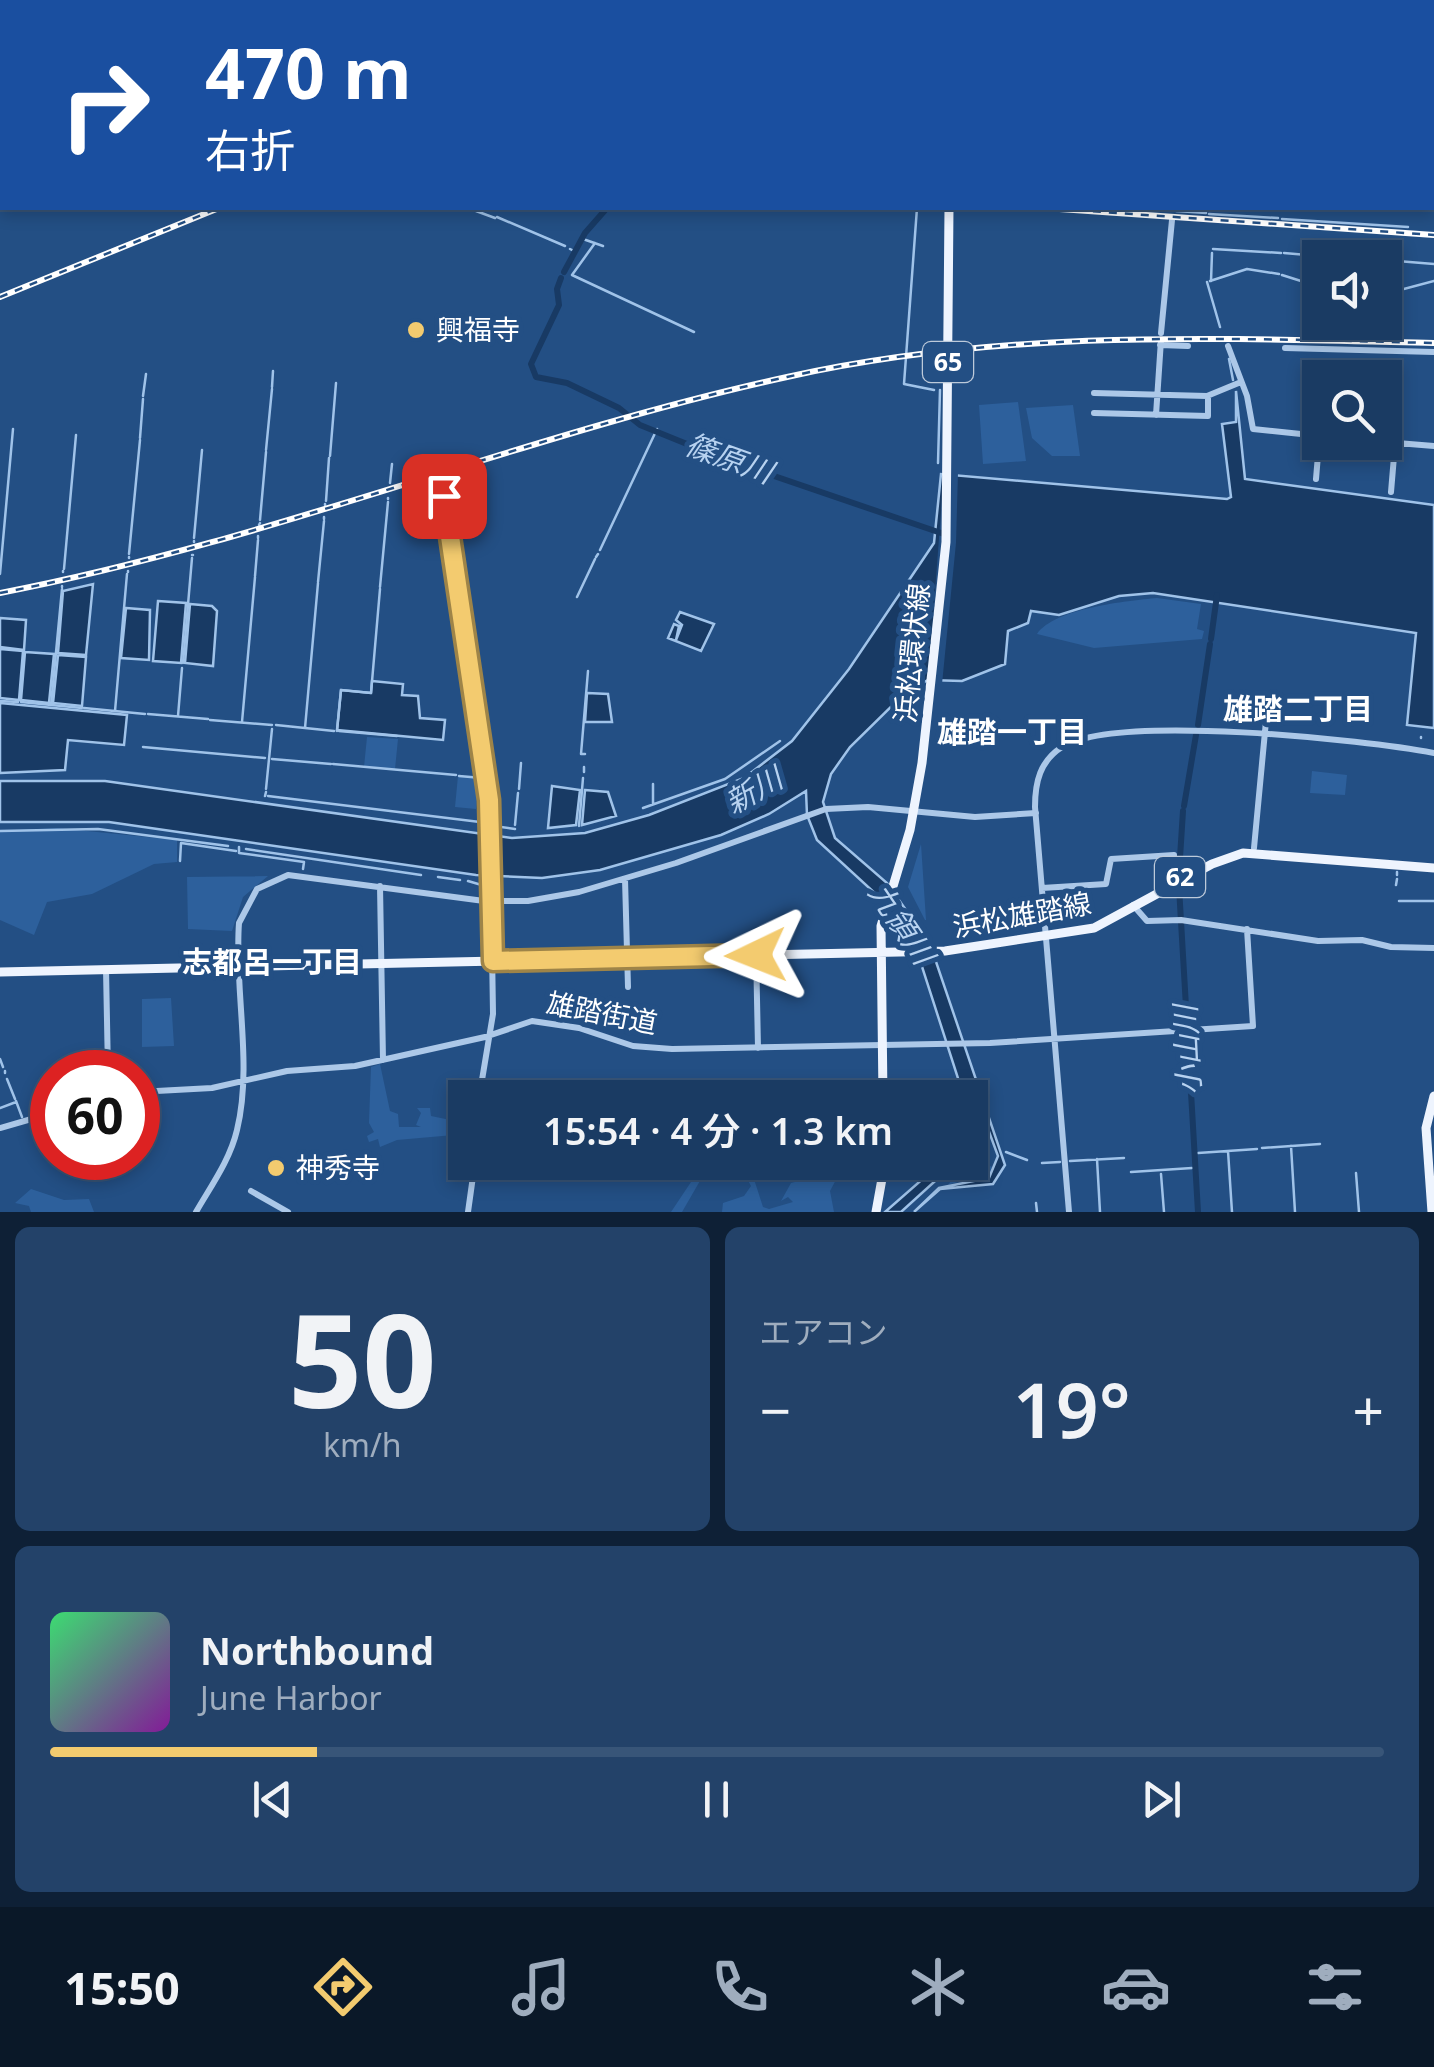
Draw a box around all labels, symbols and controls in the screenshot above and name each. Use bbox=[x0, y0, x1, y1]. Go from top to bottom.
text: 470 m bbox=[205, 24, 412, 120]
icon: right bbox=[40, 40, 170, 170]
text: 右折 bbox=[205, 119, 295, 180]
map controls bbox=[1302, 240, 1402, 460]
button: sound bbox=[1302, 240, 1402, 340]
place label: 興福寺 bbox=[436, 310, 520, 348]
marker: 興福寺 bbox=[405, 319, 427, 341]
road number: 65 bbox=[923, 342, 973, 382]
button: search bbox=[1302, 360, 1402, 460]
water label: 篠原川 bbox=[680, 423, 782, 493]
pin bbox=[402, 454, 487, 539]
icon: arrive bbox=[417, 469, 472, 524]
street label: 浜松環状線 bbox=[885, 581, 937, 725]
district label: 雄踏二丁目 bbox=[1223, 688, 1373, 729]
district label: 雄踏一丁目 bbox=[937, 711, 1087, 752]
water label: 新川 bbox=[717, 755, 792, 822]
road number: 62 bbox=[1155, 857, 1205, 897]
water label: 九領川 bbox=[860, 874, 946, 974]
street label: 浜松雄踏線 bbox=[950, 883, 1094, 945]
position arrow bbox=[704, 903, 808, 1007]
district label: 志都呂一丁目 bbox=[182, 941, 362, 982]
street label: 雄踏街道 bbox=[544, 983, 661, 1041]
water label: 小山川 bbox=[1164, 1001, 1209, 1096]
speed limit sign: 60 bbox=[30, 1050, 160, 1180]
text: 15:54 · 4 分 · 1.3 km bbox=[543, 1104, 893, 1156]
place label: 神秀寺 bbox=[296, 1148, 380, 1186]
marker: 神秀寺 bbox=[265, 1157, 287, 1179]
text: 50 bbox=[288, 1269, 437, 1446]
text: エアコン bbox=[760, 1310, 888, 1353]
text: 19° bbox=[1013, 1358, 1131, 1460]
text: − bbox=[760, 1372, 791, 1447]
text: + bbox=[1353, 1372, 1384, 1447]
text: km/h bbox=[323, 1423, 402, 1466]
text: Northbound bbox=[200, 1624, 434, 1676]
text: June Harbor bbox=[200, 1676, 382, 1719]
icon: previous bbox=[245, 1772, 300, 1827]
icon: pause bbox=[689, 1772, 744, 1827]
icon: next bbox=[1134, 1772, 1189, 1827]
icon: directions bbox=[308, 1952, 378, 2022]
icon: music bbox=[506, 1952, 576, 2022]
icon: phone bbox=[705, 1952, 775, 2022]
icon: climate bbox=[903, 1952, 973, 2022]
icon: car bbox=[1101, 1952, 1171, 2022]
icon: filters bbox=[1300, 1952, 1370, 2022]
text: 15:50 bbox=[64, 1957, 180, 2018]

